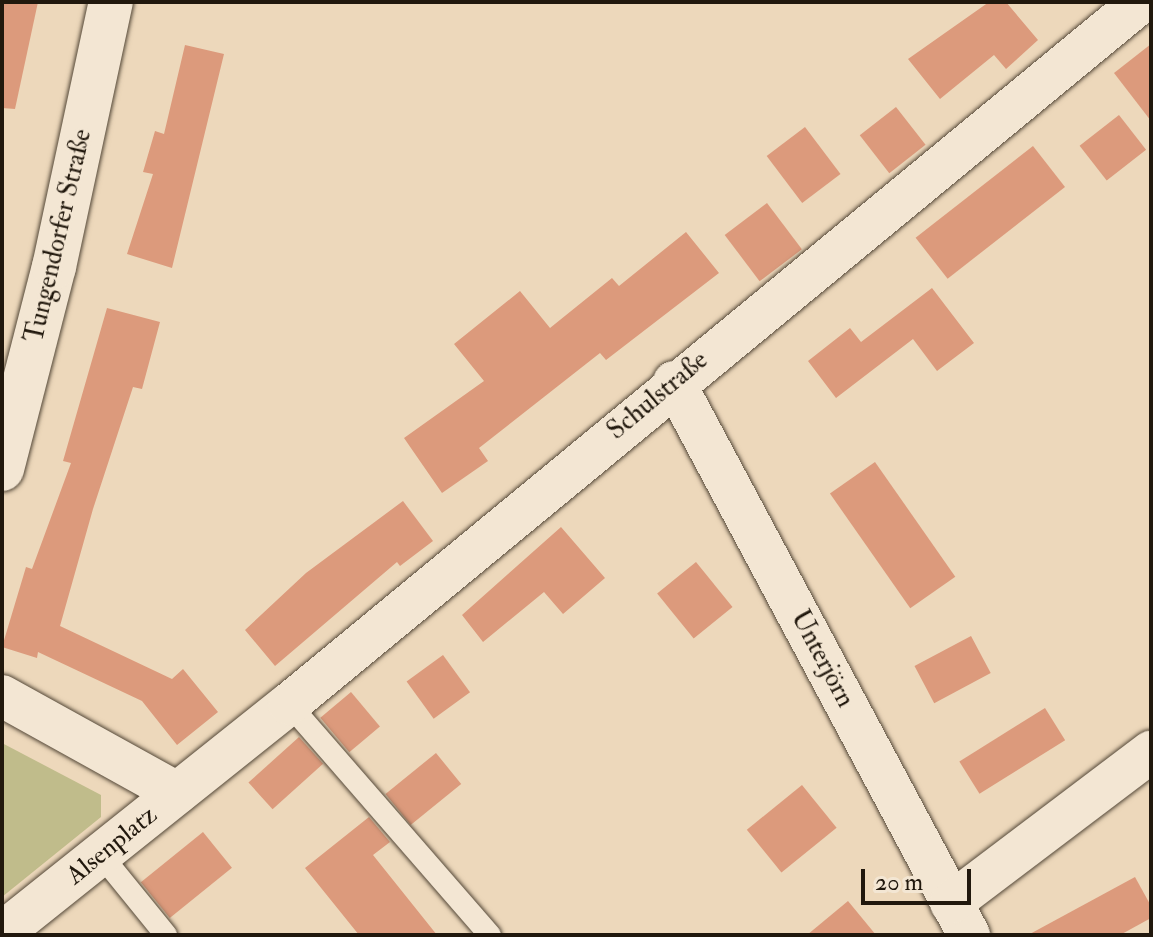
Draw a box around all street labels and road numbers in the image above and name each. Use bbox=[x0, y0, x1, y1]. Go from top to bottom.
street label: Tungendorfer Straße bbox=[19, 126, 99, 346]
street label: Schulstraße bbox=[602, 345, 714, 447]
street label: Unterjörn bbox=[784, 605, 860, 713]
street label: Alsenplatz bbox=[60, 800, 164, 892]

